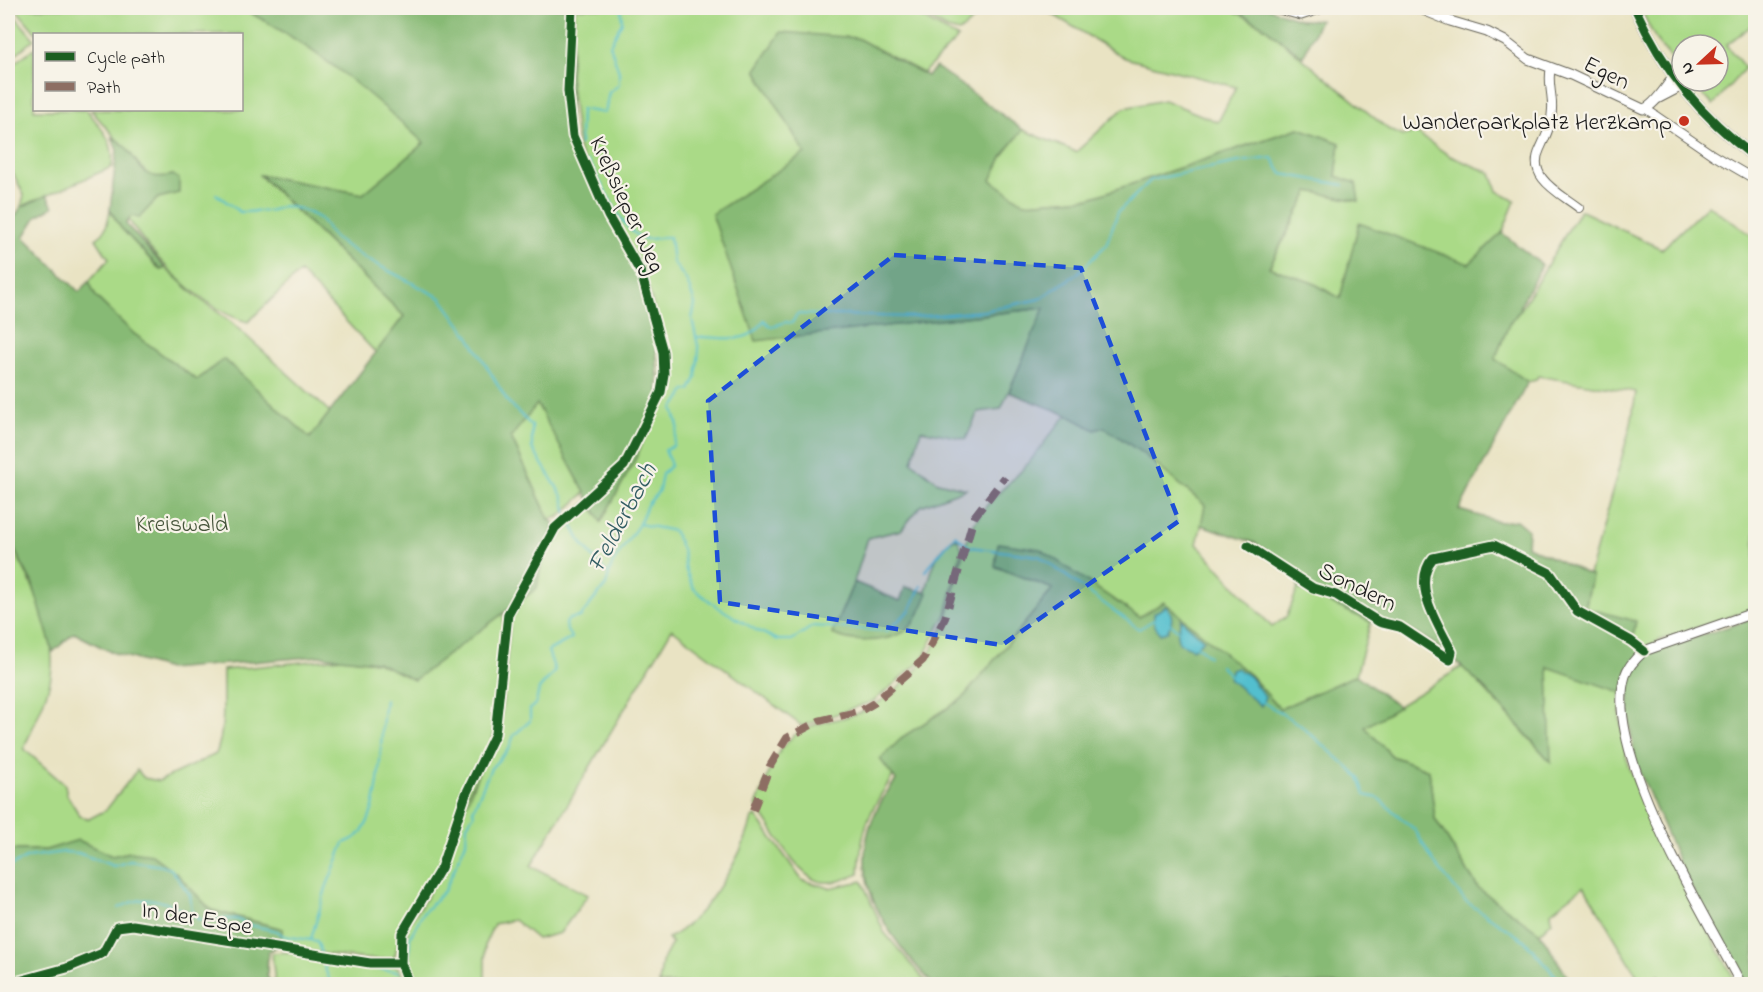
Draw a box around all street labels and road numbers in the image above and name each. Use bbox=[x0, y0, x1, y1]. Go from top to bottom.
street label: Egen bbox=[1577, 48, 1635, 100]
street label: Kreßsieper Weg bbox=[579, 131, 673, 279]
street label: Sondern bbox=[1312, 554, 1402, 622]
street label: In der Espe bbox=[139, 893, 255, 946]

